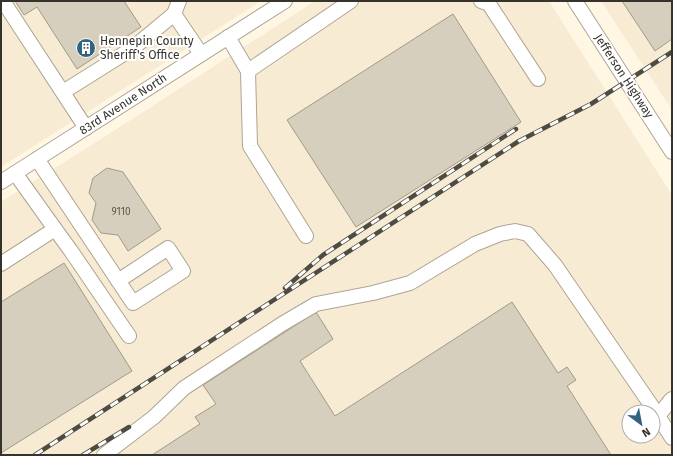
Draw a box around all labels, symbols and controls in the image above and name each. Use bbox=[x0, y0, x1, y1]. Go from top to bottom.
street label: Jefferson Highway bbox=[592, 31, 656, 121]
place label: Hennepin County Sheriff's Office bbox=[100, 34, 194, 62]
building icon: Hennepin County Sheriff's Office bbox=[75, 37, 97, 59]
street label: 83rd Avenue North bbox=[77, 71, 169, 137]
house number: 9110 bbox=[111, 206, 131, 218]
north arrow bbox=[621, 404, 661, 444]
text: N bbox=[639, 425, 653, 440]

